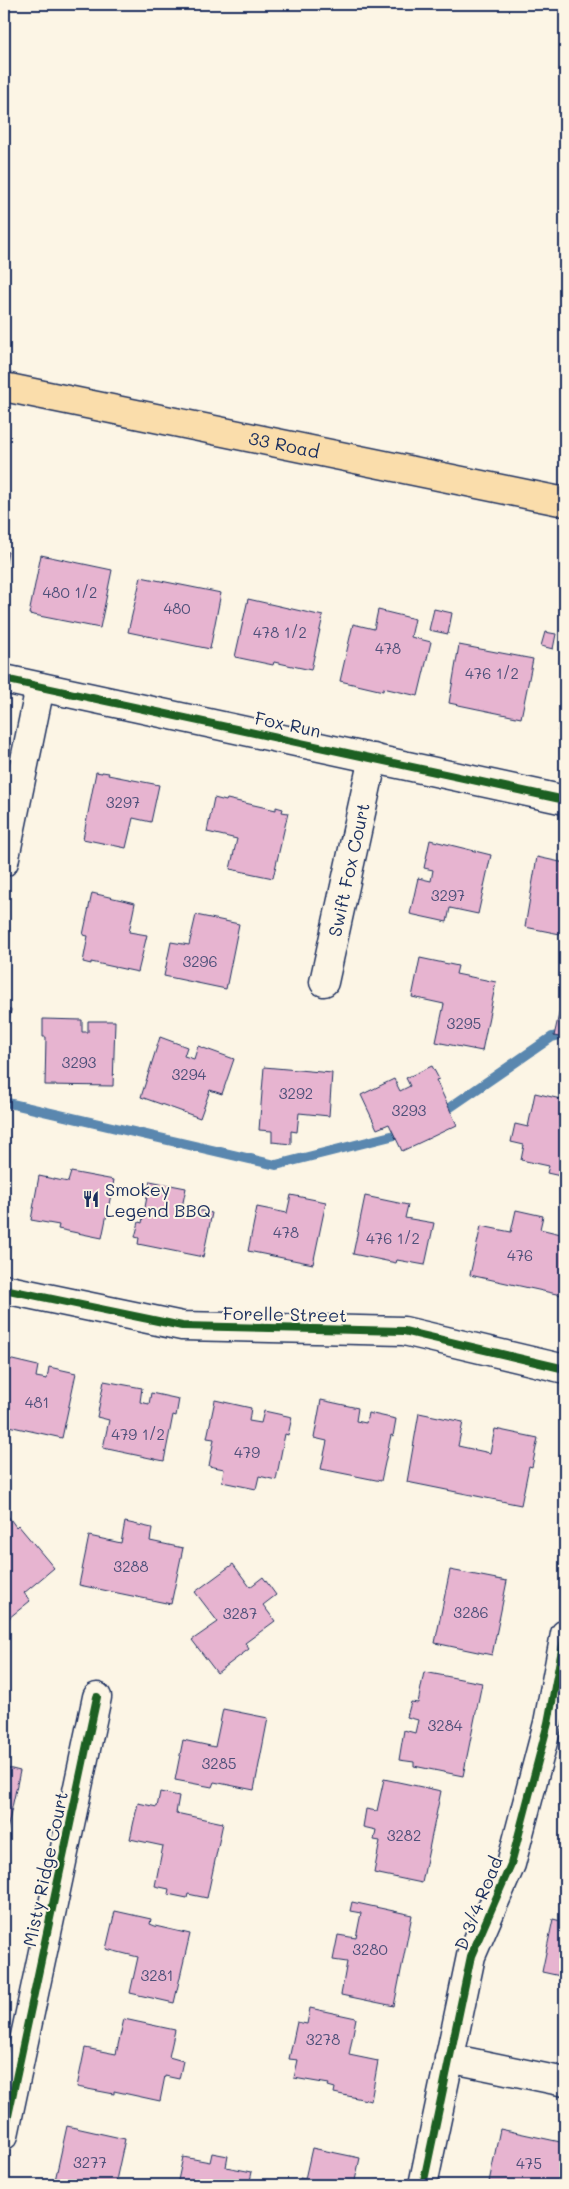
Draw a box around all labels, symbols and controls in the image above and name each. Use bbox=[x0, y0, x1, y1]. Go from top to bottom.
street label: 33 Road bbox=[247, 425, 322, 463]
house number: 480 1/2 bbox=[43, 582, 97, 602]
house number: 480 bbox=[163, 598, 191, 618]
house number: 478 1/2 bbox=[253, 622, 307, 642]
house number: 478 bbox=[375, 638, 401, 658]
house number: 476 1/2 bbox=[465, 663, 519, 683]
street label: Fox Run bbox=[253, 705, 323, 743]
house number: 3297 bbox=[106, 792, 140, 812]
street label: Swift Fox Court bbox=[322, 800, 375, 939]
house number: 3297 bbox=[431, 885, 465, 905]
house number: 3296 bbox=[182, 951, 218, 971]
house number: 3295 bbox=[447, 1013, 481, 1033]
house number: 3293 bbox=[62, 1052, 97, 1072]
house number: 3294 bbox=[172, 1064, 207, 1084]
house number: 3292 bbox=[279, 1083, 313, 1103]
house number: 3293 bbox=[392, 1100, 427, 1120]
place label: Smokey Legend BBQ bbox=[105, 1177, 211, 1222]
restaurant icon: Smokey Legend BBQ bbox=[81, 1189, 101, 1209]
house number: 478 bbox=[273, 1222, 299, 1242]
house number: 476 1/2 bbox=[366, 1228, 420, 1248]
house number: 476 bbox=[507, 1245, 533, 1265]
street label: Forelle Street bbox=[223, 1301, 347, 1327]
house number: 481 bbox=[25, 1392, 49, 1412]
house number: 479 1/2 bbox=[111, 1424, 165, 1444]
house number: 479 bbox=[234, 1442, 260, 1462]
house number: 3288 bbox=[113, 1556, 149, 1576]
house number: 3286 bbox=[453, 1602, 489, 1622]
house number: 3287 bbox=[223, 1603, 257, 1623]
house number: 3284 bbox=[427, 1715, 463, 1735]
house number: 3285 bbox=[202, 1753, 236, 1773]
street label: Misty Ridge Court bbox=[17, 1789, 73, 1949]
house number: 3282 bbox=[387, 1825, 421, 1845]
street label: D 3/4 Road bbox=[448, 1852, 508, 1954]
house number: 3280 bbox=[352, 1939, 388, 1959]
house number: 3281 bbox=[141, 1965, 173, 1985]
house number: 3278 bbox=[306, 2029, 340, 2049]
house number: 3277 bbox=[73, 2152, 107, 2172]
house number: 475 bbox=[516, 2153, 542, 2173]

